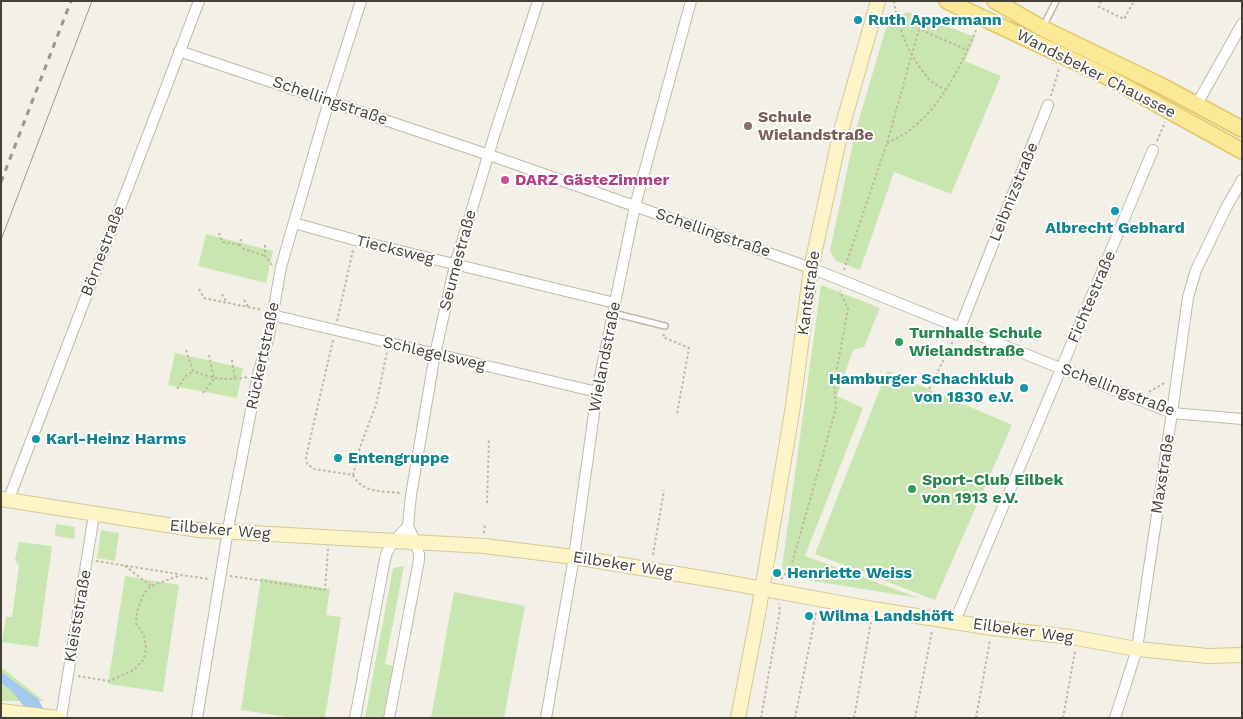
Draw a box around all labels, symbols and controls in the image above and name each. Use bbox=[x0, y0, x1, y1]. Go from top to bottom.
place label: Ruth Appermann bbox=[868, 10, 1002, 30]
marker: Ruth Appermann bbox=[852, 14, 864, 26]
street label: Wandsbeker Chaussee bbox=[1013, 25, 1179, 123]
street label: Schellingstraße bbox=[270, 72, 390, 130]
place label: Schule Wielandstraße bbox=[758, 107, 874, 145]
marker: Schule Wielandstraße bbox=[742, 120, 754, 132]
street label: Leibnizstraße bbox=[985, 140, 1043, 244]
place label: DARZ GästeZimmer bbox=[515, 170, 669, 190]
marker: DARZ GästeZimmer bbox=[499, 174, 511, 186]
street label: Börnestraße bbox=[77, 203, 129, 299]
street label: Schellingstraße bbox=[653, 204, 773, 262]
marker: Albrecht Gebhard bbox=[1109, 205, 1121, 217]
street label: Seumestraße bbox=[435, 208, 481, 312]
place label: Albrecht Gebhard bbox=[1045, 218, 1185, 238]
street label: Tiecksweg bbox=[354, 231, 436, 269]
street label: Fichtestraße bbox=[1064, 248, 1120, 346]
street label: Kantstraße bbox=[794, 249, 824, 337]
street label: Rückertstraße bbox=[242, 300, 284, 412]
street label: Wielandstraße bbox=[585, 300, 625, 414]
place label: Turnhalle Schule Wielandstraße bbox=[909, 323, 1042, 361]
street label: Schlegelsweg bbox=[381, 333, 487, 375]
marker: Turnhalle Schule Wielandstraße bbox=[893, 336, 905, 348]
street label: Schellingstraße bbox=[1058, 359, 1178, 421]
place label: Hamburger Schachklub von 1830 e.V. bbox=[829, 369, 1014, 407]
marker: Hamburger Schachklub von 1830 e.V. bbox=[1018, 382, 1030, 394]
place label: Karl-Heinz Harms bbox=[46, 429, 186, 449]
marker: Karl-Heinz Harms bbox=[30, 433, 42, 445]
street label: Maxstraße bbox=[1147, 433, 1179, 515]
place label: Entengruppe bbox=[348, 448, 449, 468]
marker: Entengruppe bbox=[332, 452, 344, 464]
place label: Sport-Club Eilbek von 1913 e.V. bbox=[922, 470, 1064, 508]
marker: Sport-Club Eilbek von 1913 e.V. bbox=[906, 483, 918, 495]
street label: Eilbeker Weg bbox=[169, 516, 271, 544]
street label: Eilbeker Weg bbox=[572, 548, 674, 582]
place label: Henriette Weiss bbox=[787, 563, 912, 583]
marker: Henriette Weiss bbox=[771, 567, 783, 579]
street label: Kleiststraße bbox=[60, 568, 96, 664]
place label: Wilma Landshöft bbox=[819, 606, 954, 626]
marker: Wilma Landshöft bbox=[803, 610, 815, 622]
street label: Eilbeker Weg bbox=[972, 614, 1074, 648]

